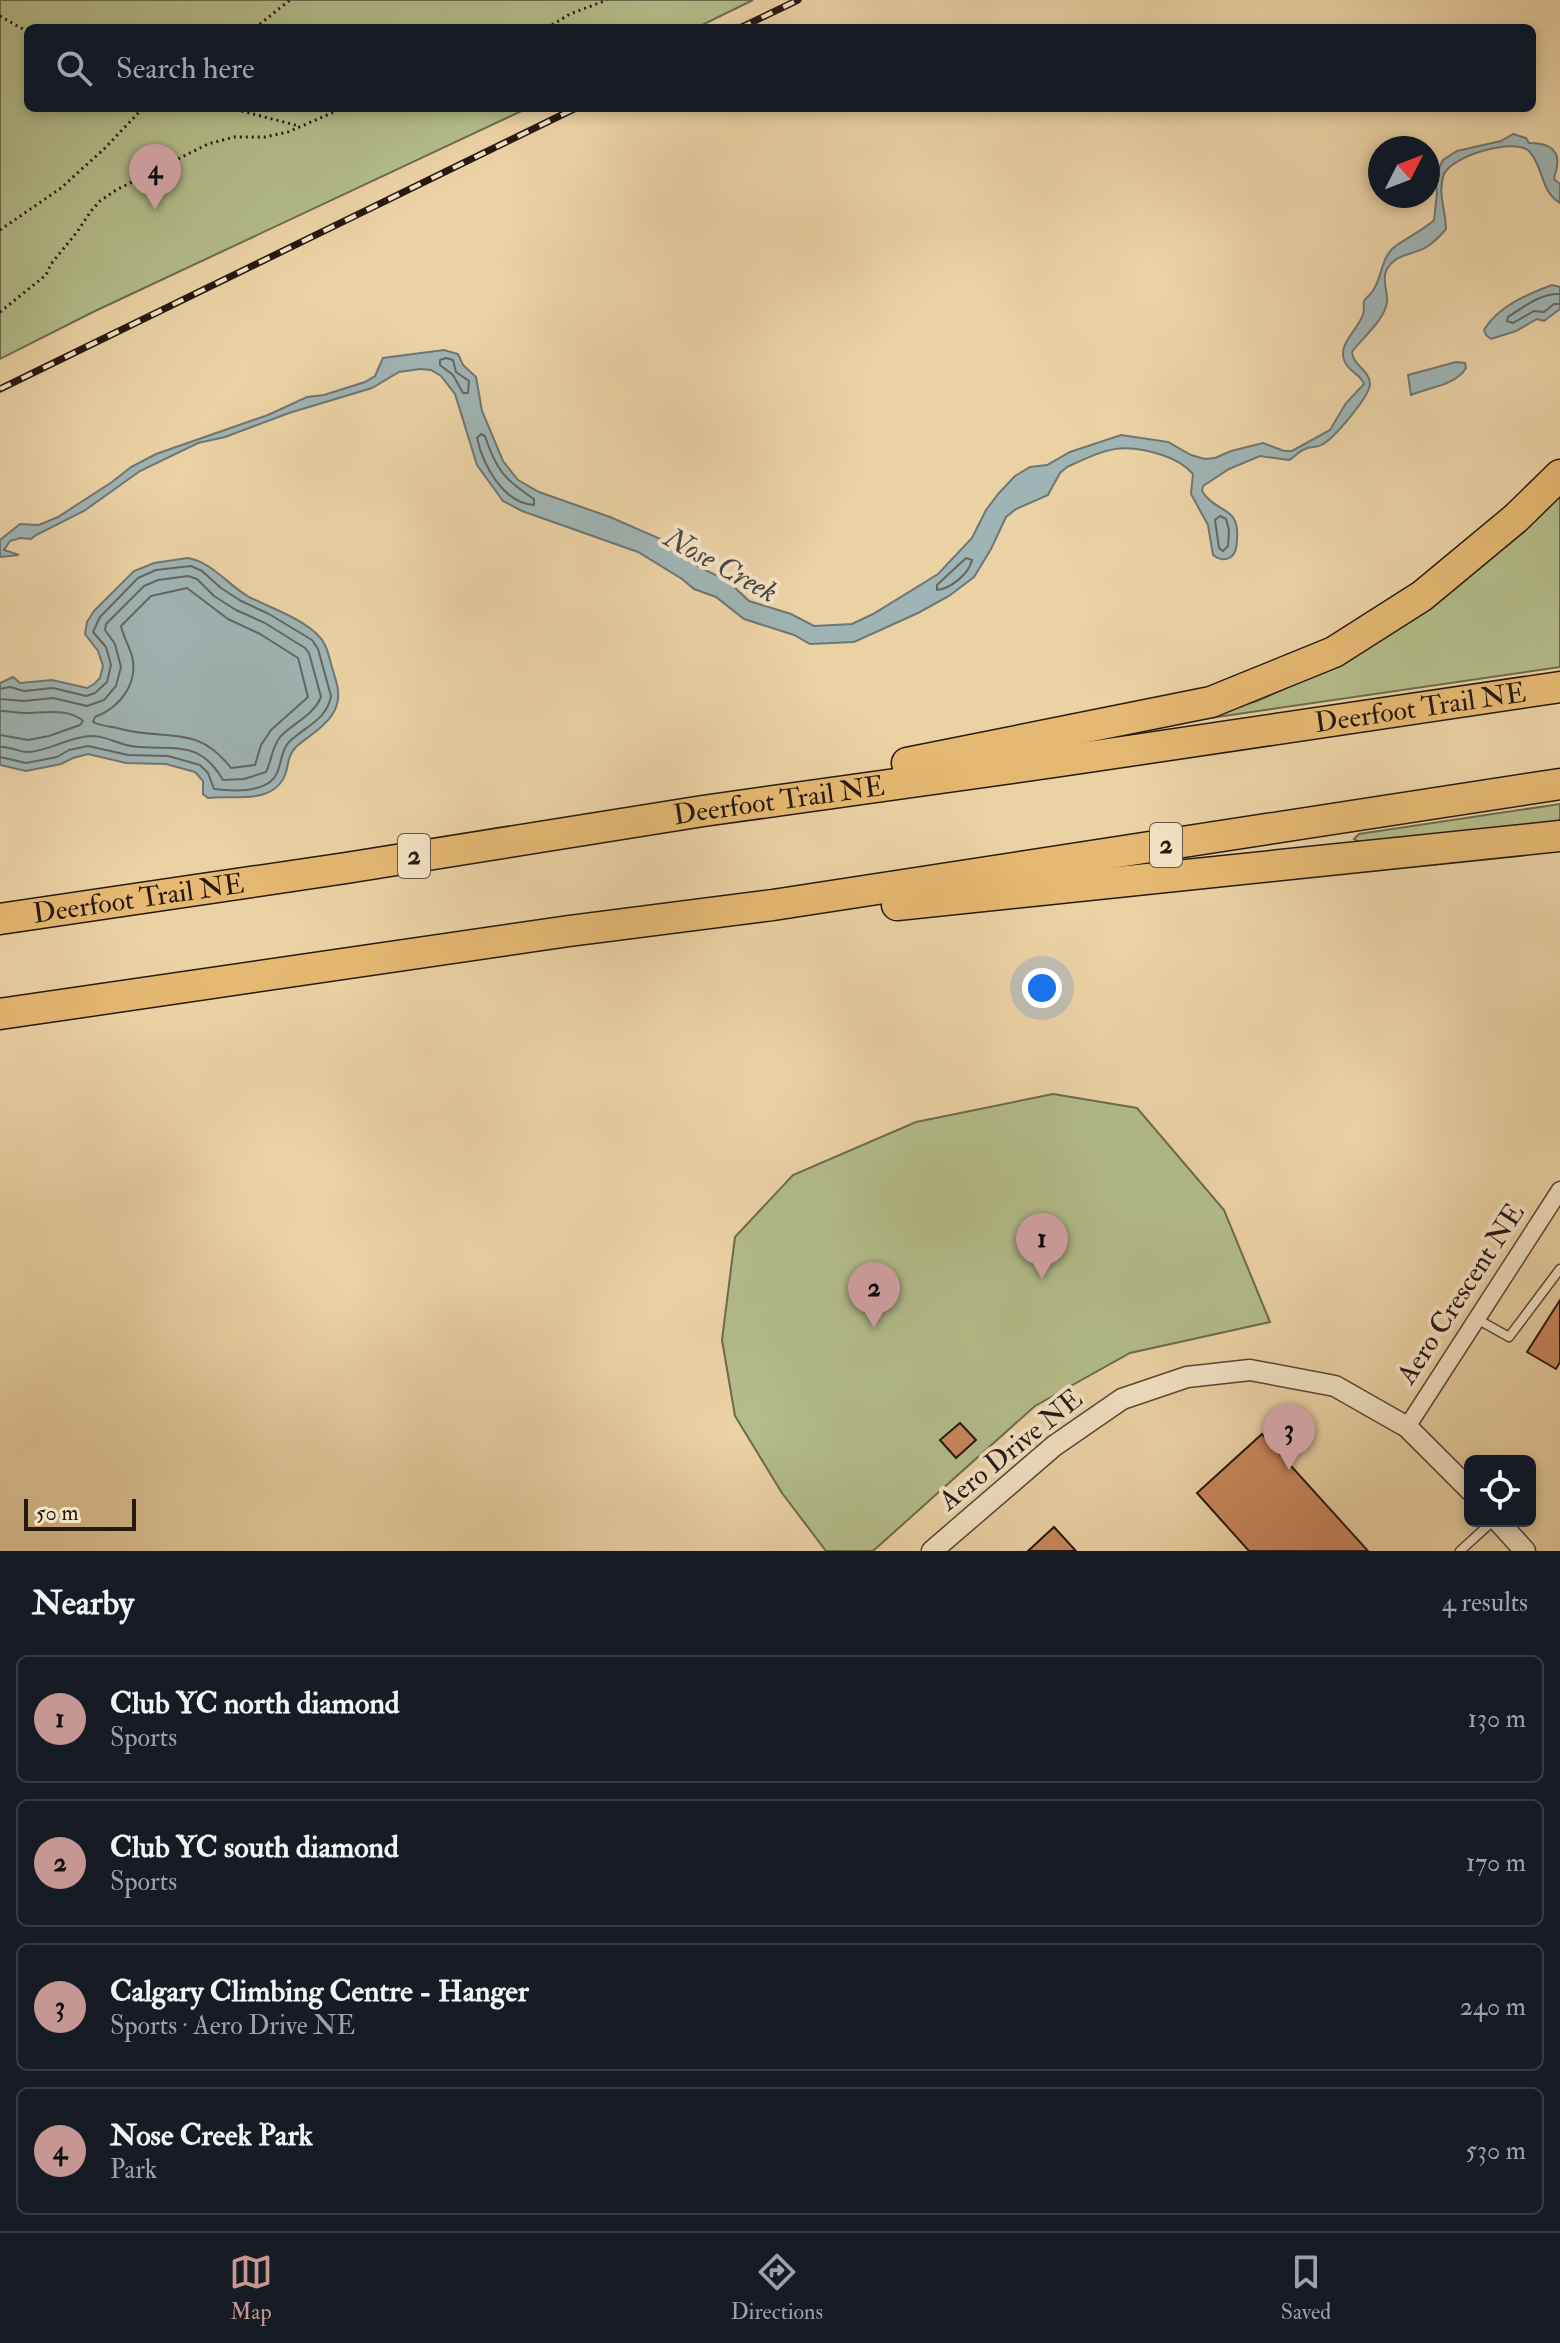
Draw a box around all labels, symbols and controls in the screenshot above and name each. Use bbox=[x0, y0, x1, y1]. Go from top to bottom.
search box bbox=[24, 24, 1536, 112]
icon: search bbox=[52, 46, 96, 90]
text: Search here bbox=[116, 50, 255, 87]
north arrow bbox=[1368, 136, 1440, 208]
pin: 4 bbox=[129, 144, 181, 210]
water label: Nose Creek bbox=[656, 518, 784, 611]
street label: Deerfoot Trail NE bbox=[1312, 675, 1528, 741]
street label: Deerfoot Trail NE bbox=[671, 768, 887, 833]
road number: 2 bbox=[1150, 823, 1182, 867]
road number: 2 bbox=[398, 834, 430, 878]
street label: Deerfoot Trail NE bbox=[31, 866, 246, 931]
your location bbox=[1022, 968, 1062, 1008]
street label: Aero Crescent NE bbox=[1389, 1197, 1532, 1392]
pin: 1 bbox=[1016, 1213, 1068, 1279]
pin: 2 bbox=[848, 1262, 900, 1328]
street label: Aero Drive NE bbox=[931, 1382, 1090, 1519]
pin: 3 bbox=[1263, 1404, 1315, 1470]
map controls bbox=[1464, 1455, 1536, 1527]
button: locate bbox=[1464, 1455, 1536, 1527]
scale bar bbox=[24, 1495, 136, 1531]
text: 50 m bbox=[36, 1499, 78, 1527]
text: Nearby bbox=[32, 1582, 134, 1625]
text: 4 results bbox=[1442, 1587, 1528, 1619]
text: Club YC north diamond bbox=[110, 1685, 400, 1722]
text: 1 bbox=[55, 1703, 65, 1735]
text: 130 m bbox=[1468, 1703, 1526, 1735]
text: Sports bbox=[110, 1722, 177, 1754]
text: Club YC south diamond bbox=[110, 1829, 399, 1866]
text: 2 bbox=[53, 1847, 67, 1879]
text: 170 m bbox=[1466, 1847, 1526, 1879]
text: Sports bbox=[110, 1866, 177, 1898]
text: Calgary Climbing Centre - Hanger bbox=[110, 1973, 529, 2010]
text: 3 bbox=[55, 1991, 65, 2023]
text: 240 m bbox=[1460, 1991, 1526, 2023]
text: Sports · Aero Drive NE bbox=[110, 2010, 355, 2042]
text: Nose Creek Park bbox=[110, 2117, 313, 2154]
text: 4 bbox=[53, 2135, 67, 2167]
text: 530 m bbox=[1466, 2135, 1526, 2167]
text: Park bbox=[110, 2154, 157, 2186]
tab: Map bbox=[229, 2250, 273, 2326]
tab: Directions bbox=[731, 2250, 823, 2326]
tab: Saved bbox=[1281, 2250, 1331, 2326]

